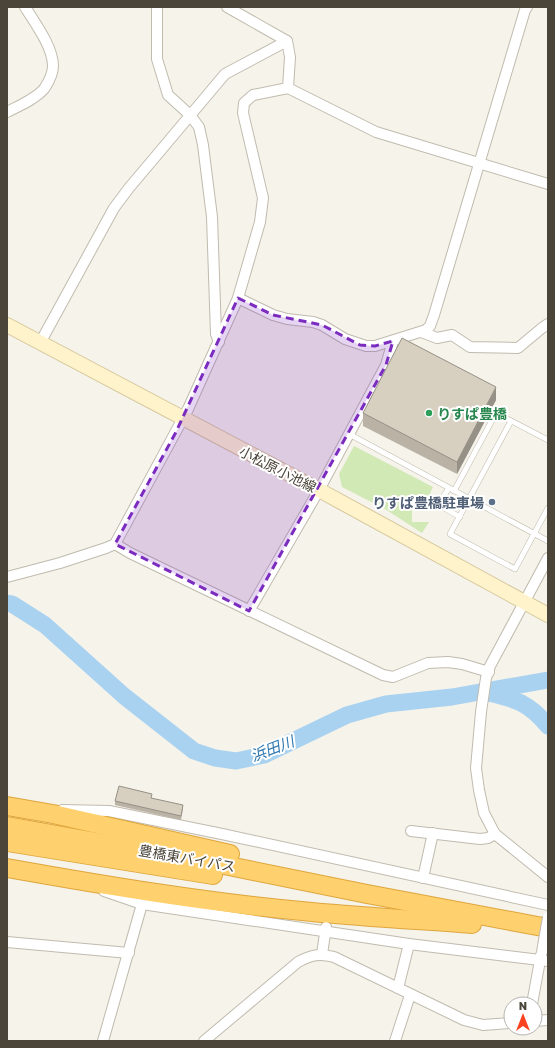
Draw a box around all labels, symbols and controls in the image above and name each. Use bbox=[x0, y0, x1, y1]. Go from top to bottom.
place label: りすぱ豊橋 bbox=[437, 405, 507, 422]
marker: りすぱ豊橋 bbox=[424, 408, 434, 418]
street label: 小松原小池線 bbox=[237, 442, 319, 496]
place label: りすぱ豊橋駐車場 bbox=[372, 494, 484, 511]
marker: りすぱ豊橋駐車場 bbox=[487, 497, 497, 507]
water label: 浜田川 bbox=[248, 731, 298, 764]
street label: 豊橋東バイパス bbox=[137, 841, 237, 875]
north arrow bbox=[503, 996, 543, 1036]
text: N bbox=[519, 999, 527, 1012]

